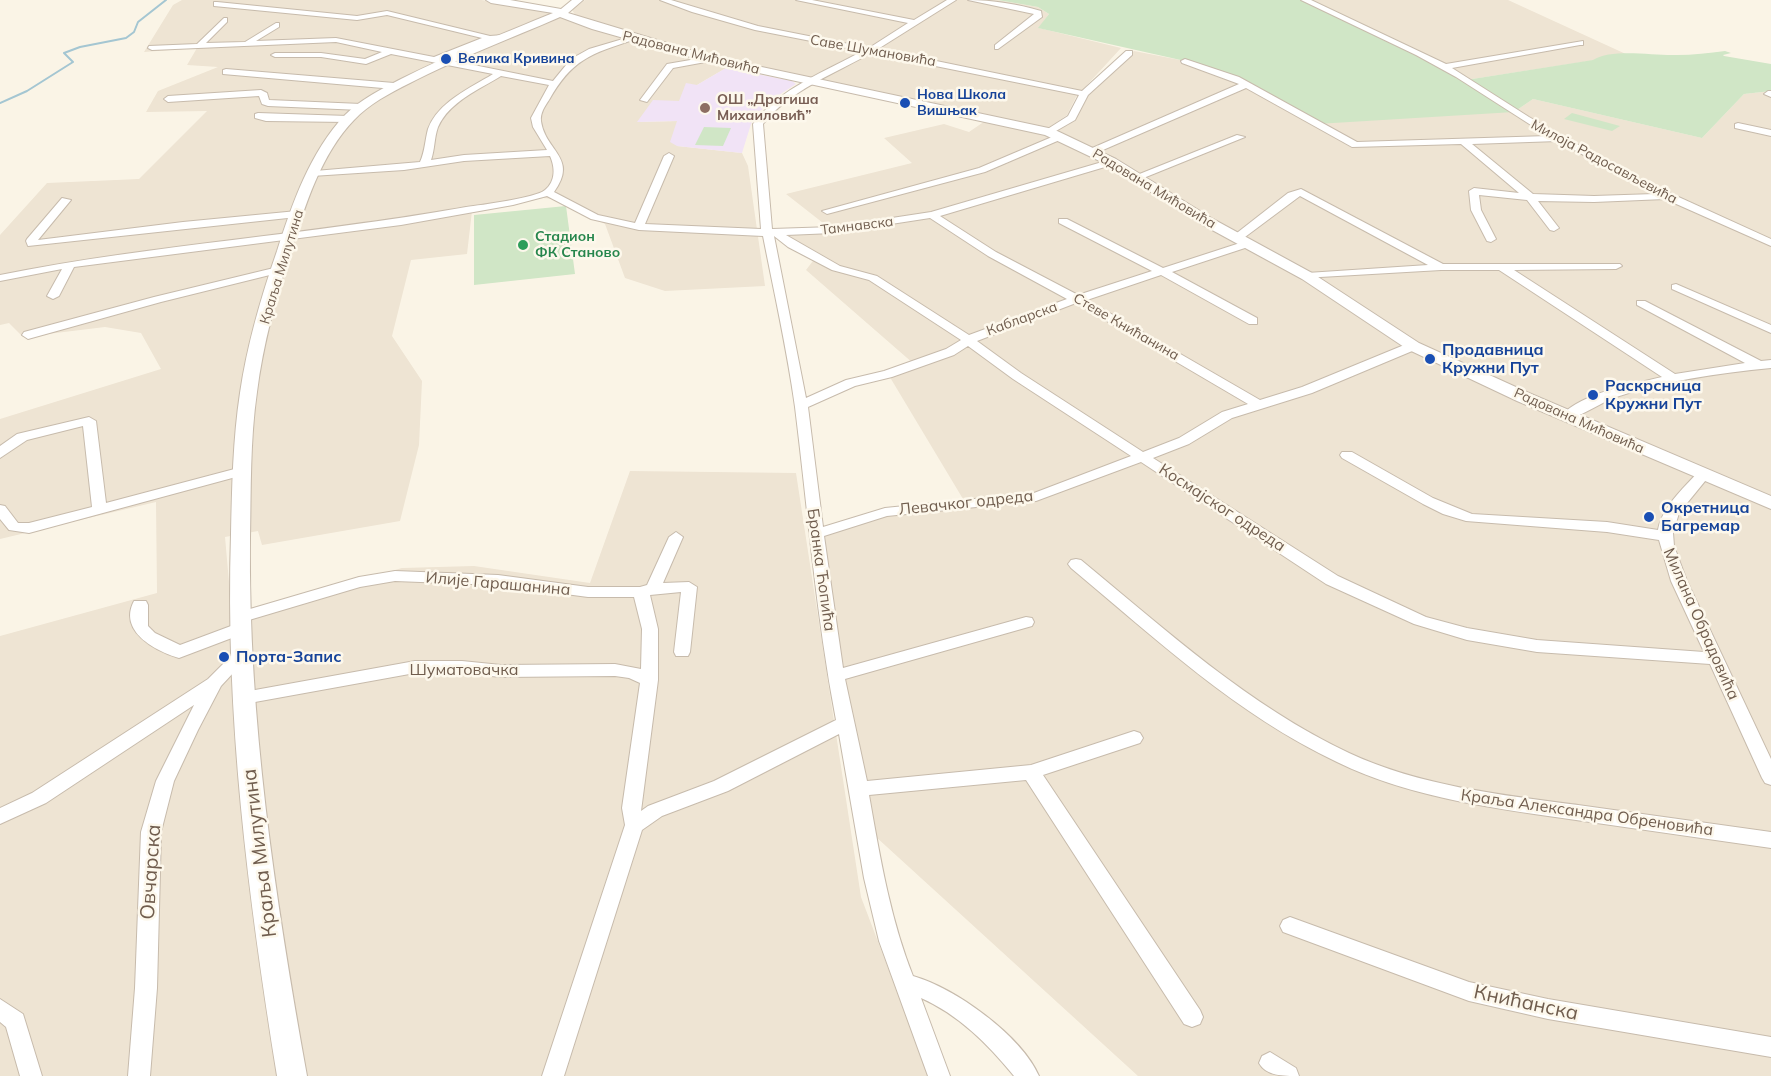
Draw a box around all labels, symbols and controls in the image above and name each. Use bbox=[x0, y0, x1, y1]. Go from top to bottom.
street label: Радована Мићовића bbox=[621, 28, 761, 78]
street label: Саве Шумановића bbox=[809, 32, 937, 70]
place label: Велика Кривина bbox=[458, 51, 575, 67]
marker: Велика Кривина bbox=[439, 52, 453, 66]
place label: Нова Школа Вишњак bbox=[917, 87, 1006, 120]
place label: ОШ „Драгиша Михаиловић” bbox=[717, 92, 819, 124]
marker: Нова Школа Вишњак bbox=[898, 96, 912, 110]
marker: ОШ „Драгиша Михаиловић” bbox=[698, 101, 712, 115]
street label: Милоја Радосављевића bbox=[1528, 116, 1680, 208]
street label: Радована Мићовића bbox=[1089, 146, 1219, 232]
street label: Краља Милутина bbox=[257, 208, 307, 326]
street label: Тамнавска bbox=[820, 213, 894, 239]
place label: Стадион ФК Станово bbox=[535, 229, 620, 262]
marker: Стадион ФК Станово bbox=[516, 238, 530, 252]
street label: Стеве Книћанина bbox=[1070, 290, 1182, 364]
street label: Кабларска bbox=[984, 298, 1060, 340]
place label: Продавница Кружни Пут bbox=[1442, 340, 1544, 378]
marker: Продавница Кружни Пут bbox=[1423, 352, 1437, 366]
place label: Раскрсница Кружни Пут bbox=[1605, 376, 1702, 414]
street label: Радована Мићовића bbox=[1511, 385, 1647, 457]
marker: Раскрсница Кружни Пут bbox=[1586, 388, 1600, 402]
street label: Космајског одреда bbox=[1155, 460, 1289, 556]
street label: Левачког одреда bbox=[898, 486, 1034, 520]
place label: Окретница Багремар bbox=[1661, 498, 1750, 536]
street label: Бранка Ћопића bbox=[803, 507, 839, 633]
marker: Окретница Багремар bbox=[1642, 510, 1656, 524]
street label: Милана Обрадовића bbox=[1659, 545, 1743, 703]
street label: Илије Гарашанина bbox=[425, 568, 571, 600]
place label: Порта-Запис bbox=[236, 647, 341, 667]
marker: Порта-Запис bbox=[217, 650, 231, 664]
street label: Шуматовачка bbox=[409, 660, 519, 680]
street label: Краља Милутина bbox=[238, 767, 282, 939]
street label: Краља Александра Обреновића bbox=[1460, 786, 1714, 840]
street label: Овчарска bbox=[136, 824, 166, 920]
street label: Книћанска bbox=[1472, 980, 1580, 1026]

